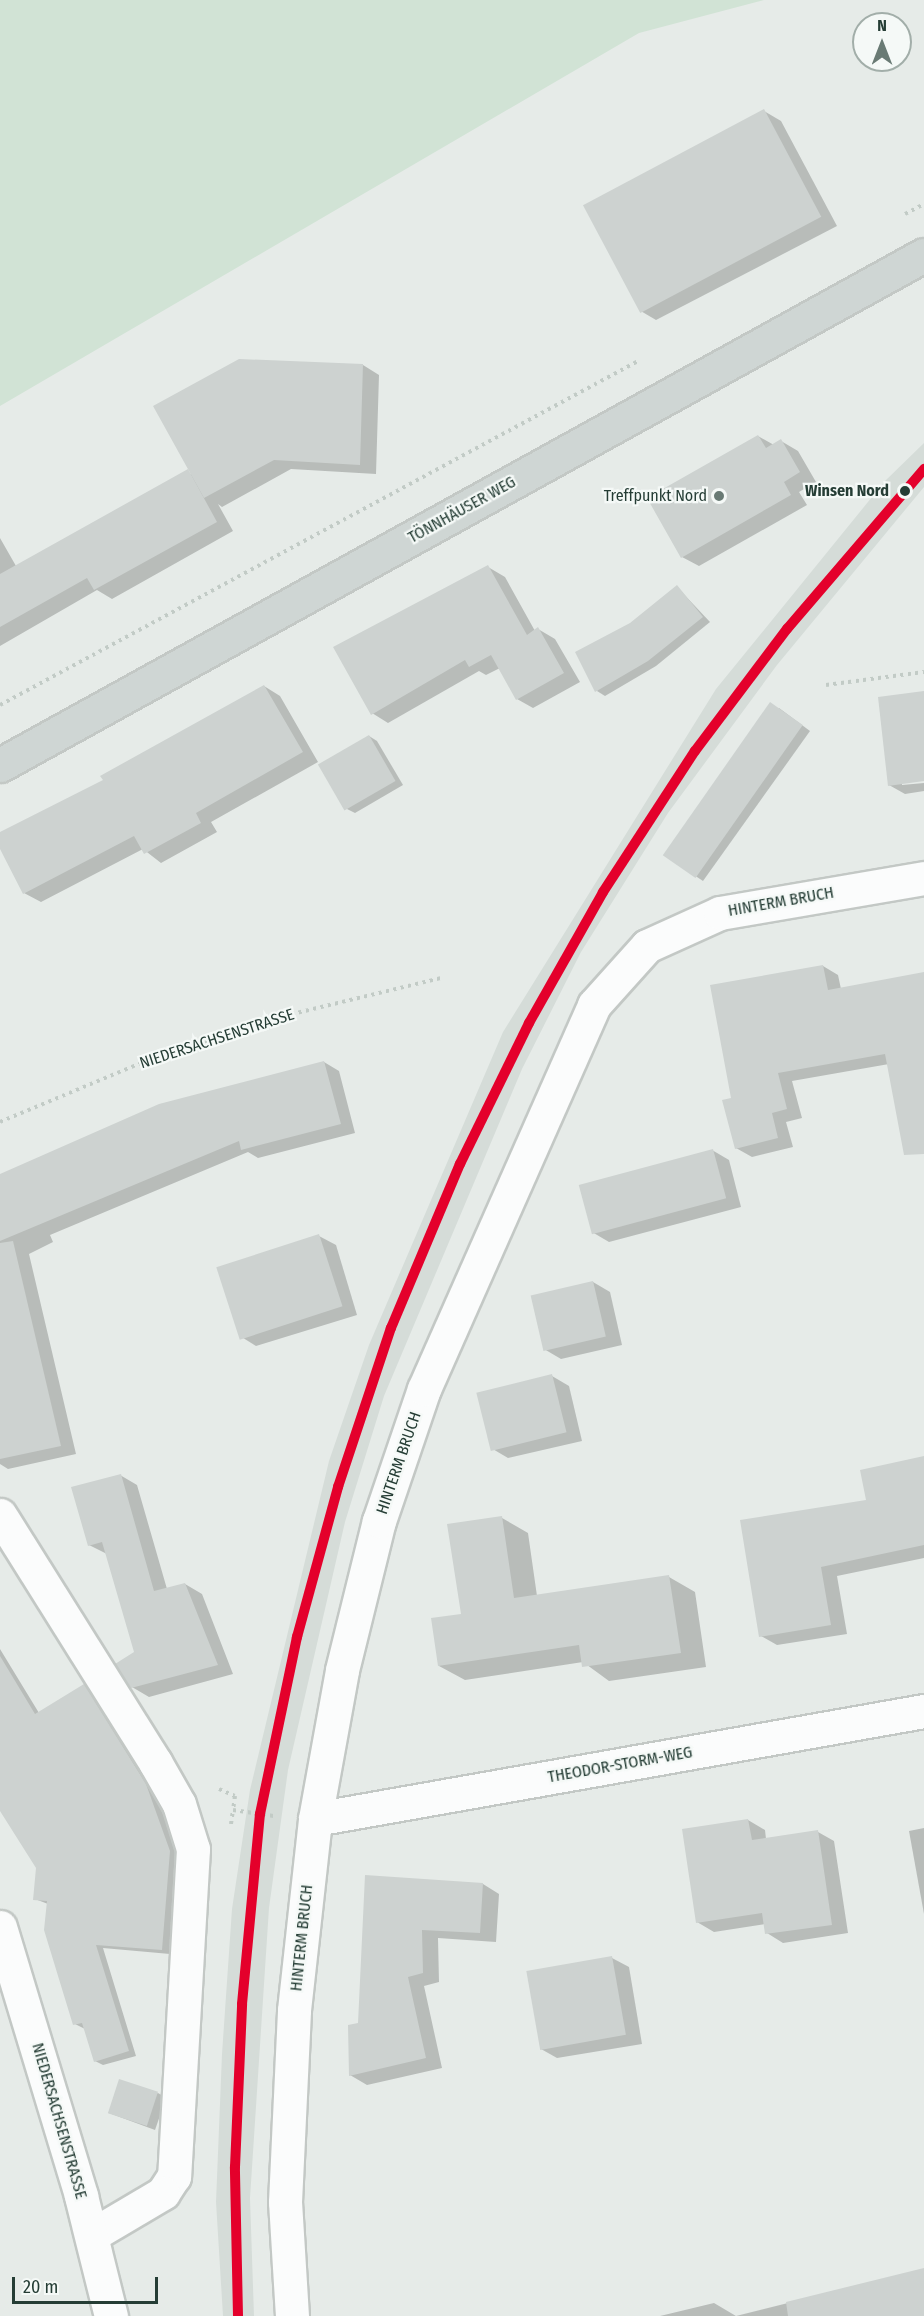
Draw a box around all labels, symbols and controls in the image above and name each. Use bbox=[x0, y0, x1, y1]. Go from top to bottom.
north arrow bbox=[852, 12, 912, 72]
text: N bbox=[877, 16, 887, 35]
street label: TÖNNHÄUSER WEG bbox=[405, 473, 519, 547]
marker: Winsen Nord bbox=[894, 480, 916, 502]
place label: Winsen Nord bbox=[805, 481, 889, 501]
place label: Treffpunkt Nord bbox=[604, 486, 707, 506]
marker: Treffpunkt Nord bbox=[712, 489, 726, 503]
street label: HINTERM BRUCH bbox=[727, 883, 835, 921]
street label: NIEDERSACHSENSTRASSE bbox=[137, 1005, 297, 1073]
street label: HINTERM BRUCH bbox=[373, 1409, 425, 1517]
street label: THEODOR-STORM-WEG bbox=[546, 1743, 694, 1787]
street label: HINTERM BRUCH bbox=[287, 1884, 317, 1992]
street label: NIEDERSACHSENSTRASSE bbox=[28, 2041, 90, 2201]
scale bar bbox=[15, 2265, 160, 2303]
text: 20 m bbox=[23, 2276, 58, 2298]

